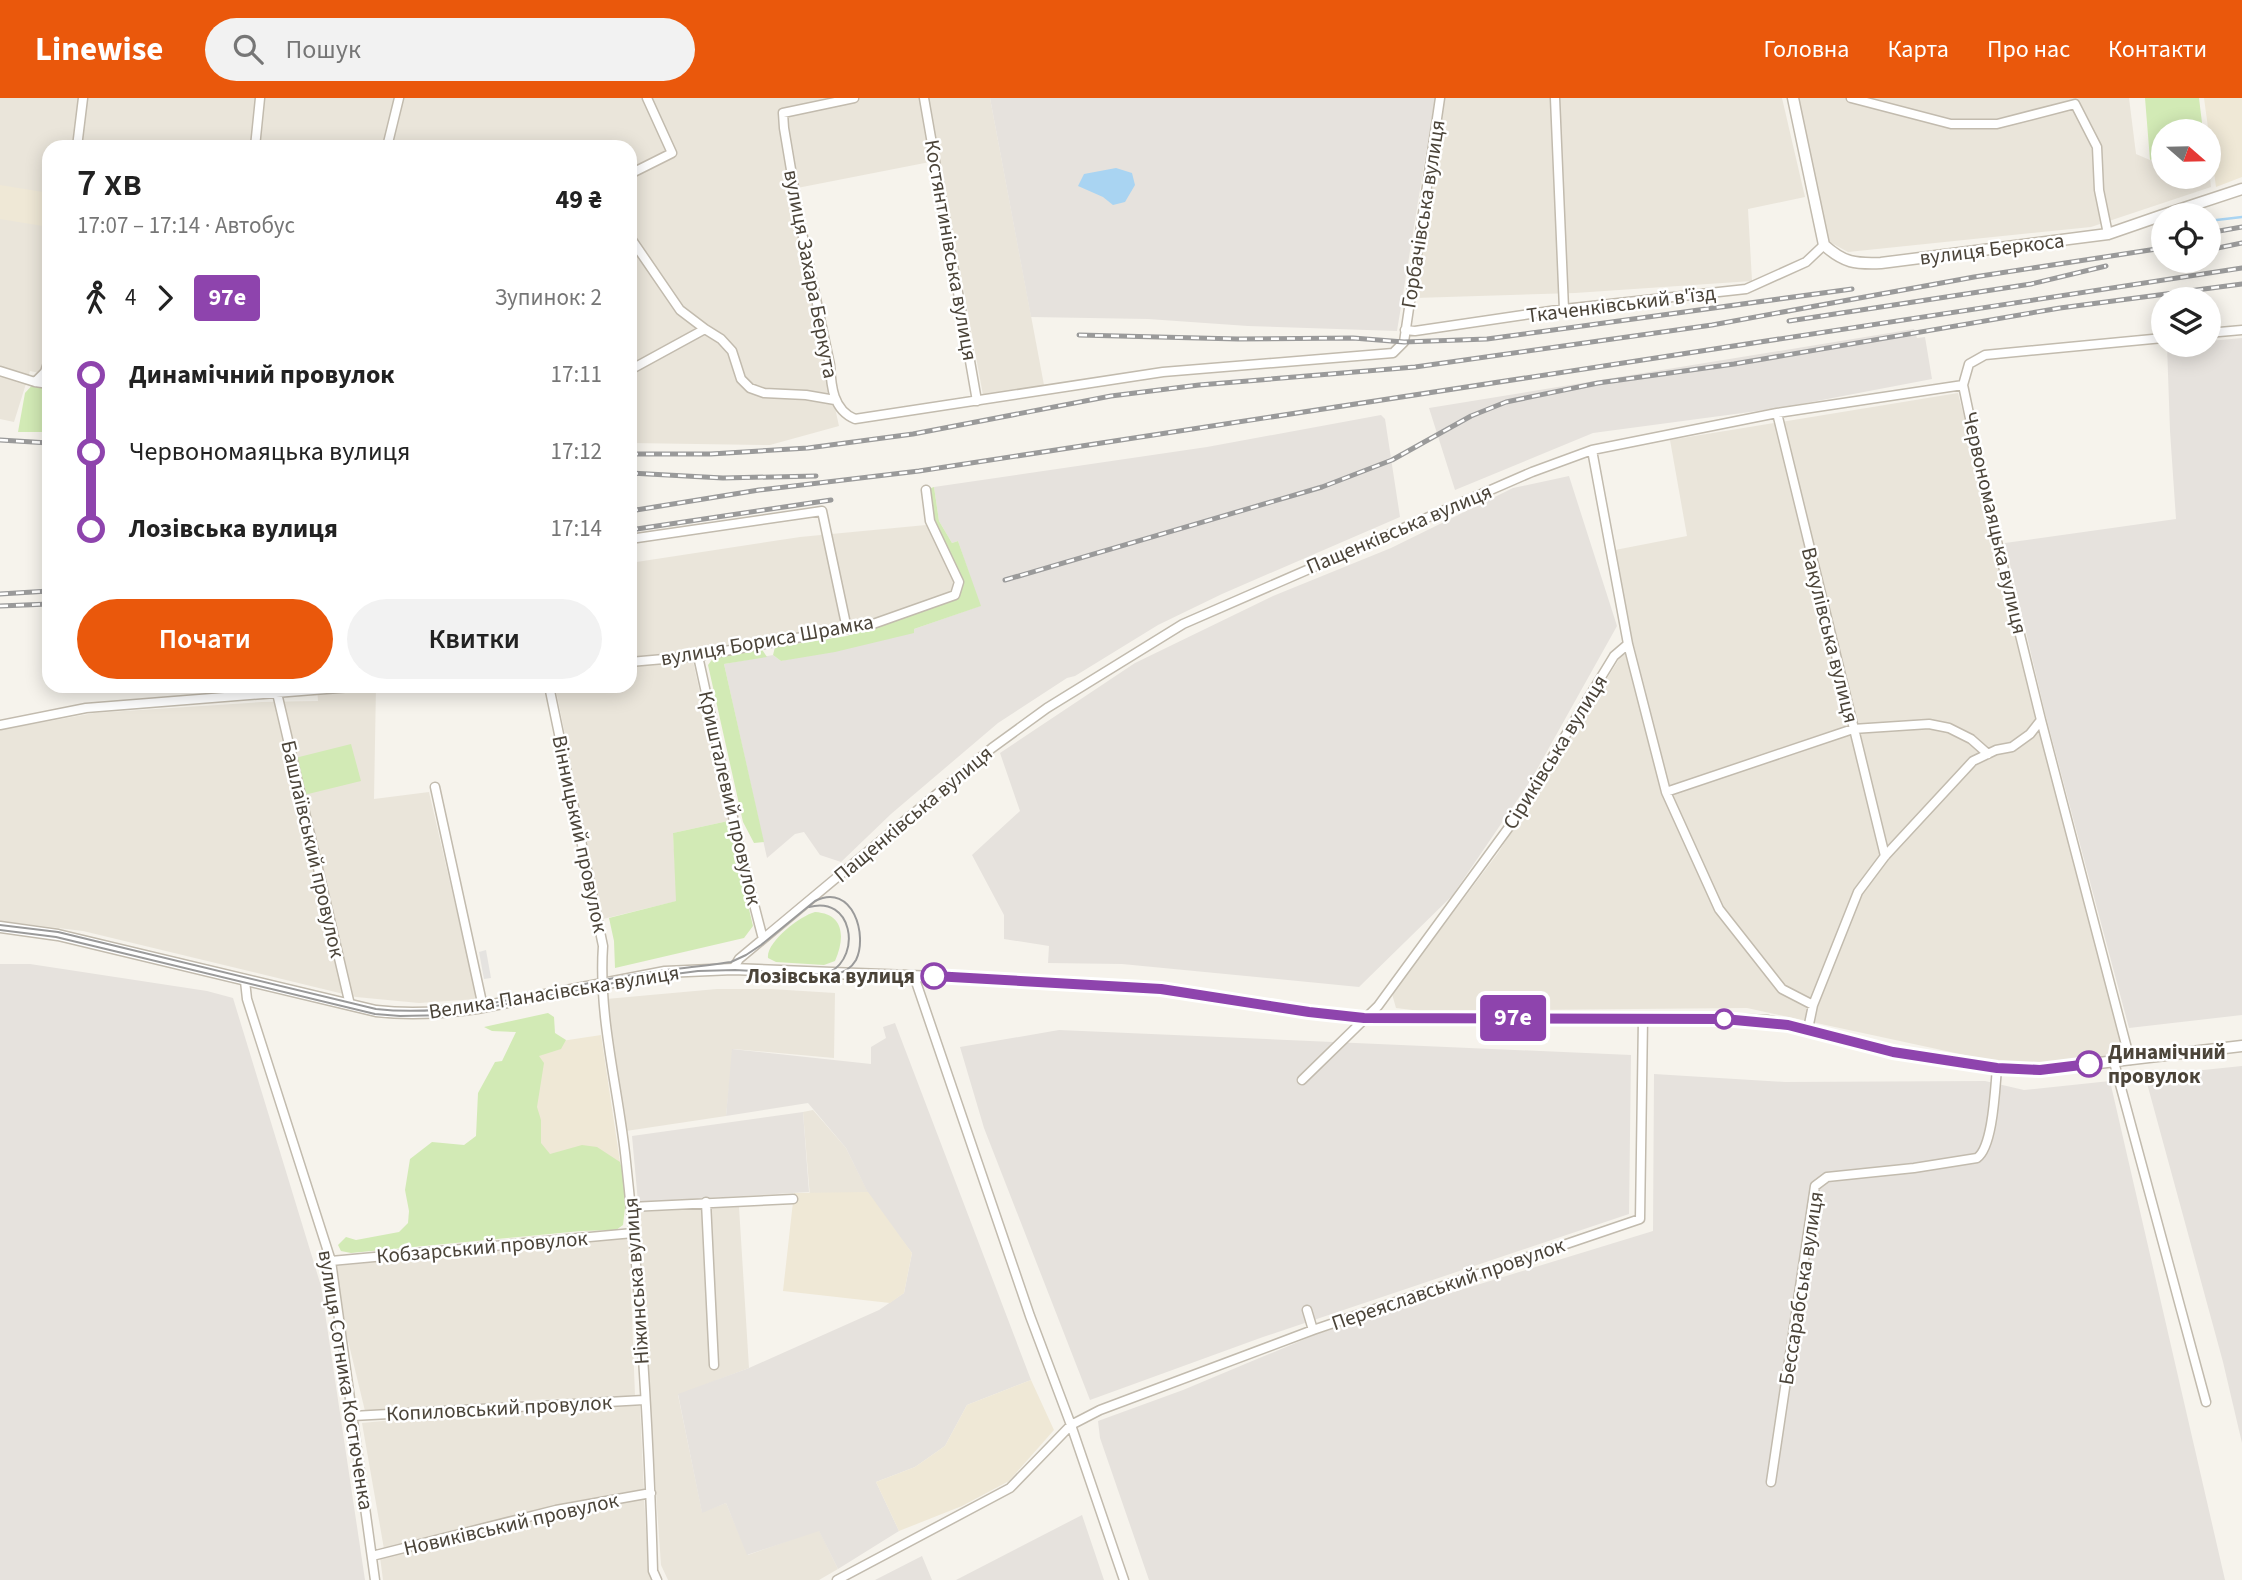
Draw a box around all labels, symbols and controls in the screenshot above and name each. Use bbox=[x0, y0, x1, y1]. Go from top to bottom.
search box bbox=[205, 18, 695, 81]
text: Linewise bbox=[35, 26, 163, 73]
icon: search bbox=[229, 30, 267, 68]
text: Пошук bbox=[285, 31, 361, 68]
text: Головна bbox=[1763, 32, 1849, 67]
text: Карта bbox=[1887, 32, 1949, 67]
text: Про нас bbox=[1987, 32, 2070, 67]
text: Контакти bbox=[2108, 32, 2207, 67]
street label: Горбачівська вулиця bbox=[1393, 118, 1453, 310]
north arrow bbox=[2151, 119, 2221, 189]
map controls bbox=[2151, 119, 2221, 357]
street label: Костянтинівська вулиця bbox=[917, 137, 985, 363]
text: 7 хв bbox=[77, 156, 142, 210]
street label: вулиця Захара Беркута bbox=[776, 167, 846, 381]
text: 49 ₴ bbox=[556, 181, 602, 218]
button: locate bbox=[2151, 203, 2221, 273]
text: 17:07 – 17:14 · Автобус bbox=[77, 209, 295, 242]
street label: вулиця Беркоса bbox=[1918, 225, 2066, 273]
street label: Ткаченківський в'їзд bbox=[1525, 278, 1717, 330]
icon: walk bbox=[77, 279, 115, 317]
icon: forward bbox=[146, 279, 184, 317]
text: 97е bbox=[208, 280, 246, 315]
text: 4 bbox=[125, 281, 136, 314]
text: Зупинок: 2 bbox=[495, 281, 602, 314]
button: layers bbox=[2151, 287, 2221, 357]
text: Динамічний провулок bbox=[129, 356, 395, 393]
text: 17:11 bbox=[551, 358, 602, 391]
street label: Червономаяцька вулиця bbox=[1955, 409, 2035, 637]
text: Червономаяцька вулиця bbox=[129, 433, 410, 470]
text: 17:12 bbox=[551, 435, 602, 468]
street label: Пащенківська вулиця bbox=[1301, 476, 1497, 582]
text: Лозівська вулиця bbox=[129, 510, 338, 547]
text: 17:14 bbox=[551, 512, 602, 545]
street label: Вакулівська вулиця bbox=[1794, 544, 1866, 726]
button: Почати bbox=[77, 599, 333, 679]
button: Квитки bbox=[347, 599, 602, 679]
street label: вулиця Бориса Шрамка bbox=[658, 607, 876, 673]
street label: Сіриківська вулиця bbox=[1495, 669, 1615, 835]
street label: Кришталевий провулок bbox=[691, 688, 769, 909]
street label: Вінницький провулок bbox=[544, 732, 616, 936]
street label: Башлаївський провулок bbox=[273, 737, 353, 961]
street label: Пащенківська вулиця bbox=[827, 738, 999, 890]
street label: Велика Панасівська вулиця bbox=[427, 957, 681, 1027]
place label: Лозівська вулиця bbox=[745, 961, 915, 991]
marker: Лозівська вулиця bbox=[921, 963, 947, 989]
line badge: 97е bbox=[1473, 995, 1553, 1041]
text: 97е bbox=[1494, 1000, 1532, 1035]
unlabelled marker bbox=[1714, 1009, 1734, 1029]
place label: Динамічний провулок bbox=[2108, 1037, 2226, 1091]
marker: Динамічний провулок bbox=[2076, 1051, 2102, 1077]
street label: Бессарабська вулиця bbox=[1771, 1189, 1831, 1387]
street label: Ніжинська вулиця bbox=[615, 1196, 657, 1366]
street label: Кобзарський провулок bbox=[375, 1223, 590, 1271]
street label: Переяславський провулок bbox=[1327, 1230, 1569, 1338]
street label: вулиця Сотника Костюченка bbox=[311, 1248, 381, 1512]
street label: Копиловський провулок bbox=[385, 1387, 613, 1429]
street label: Новиківський провулок bbox=[401, 1485, 622, 1563]

